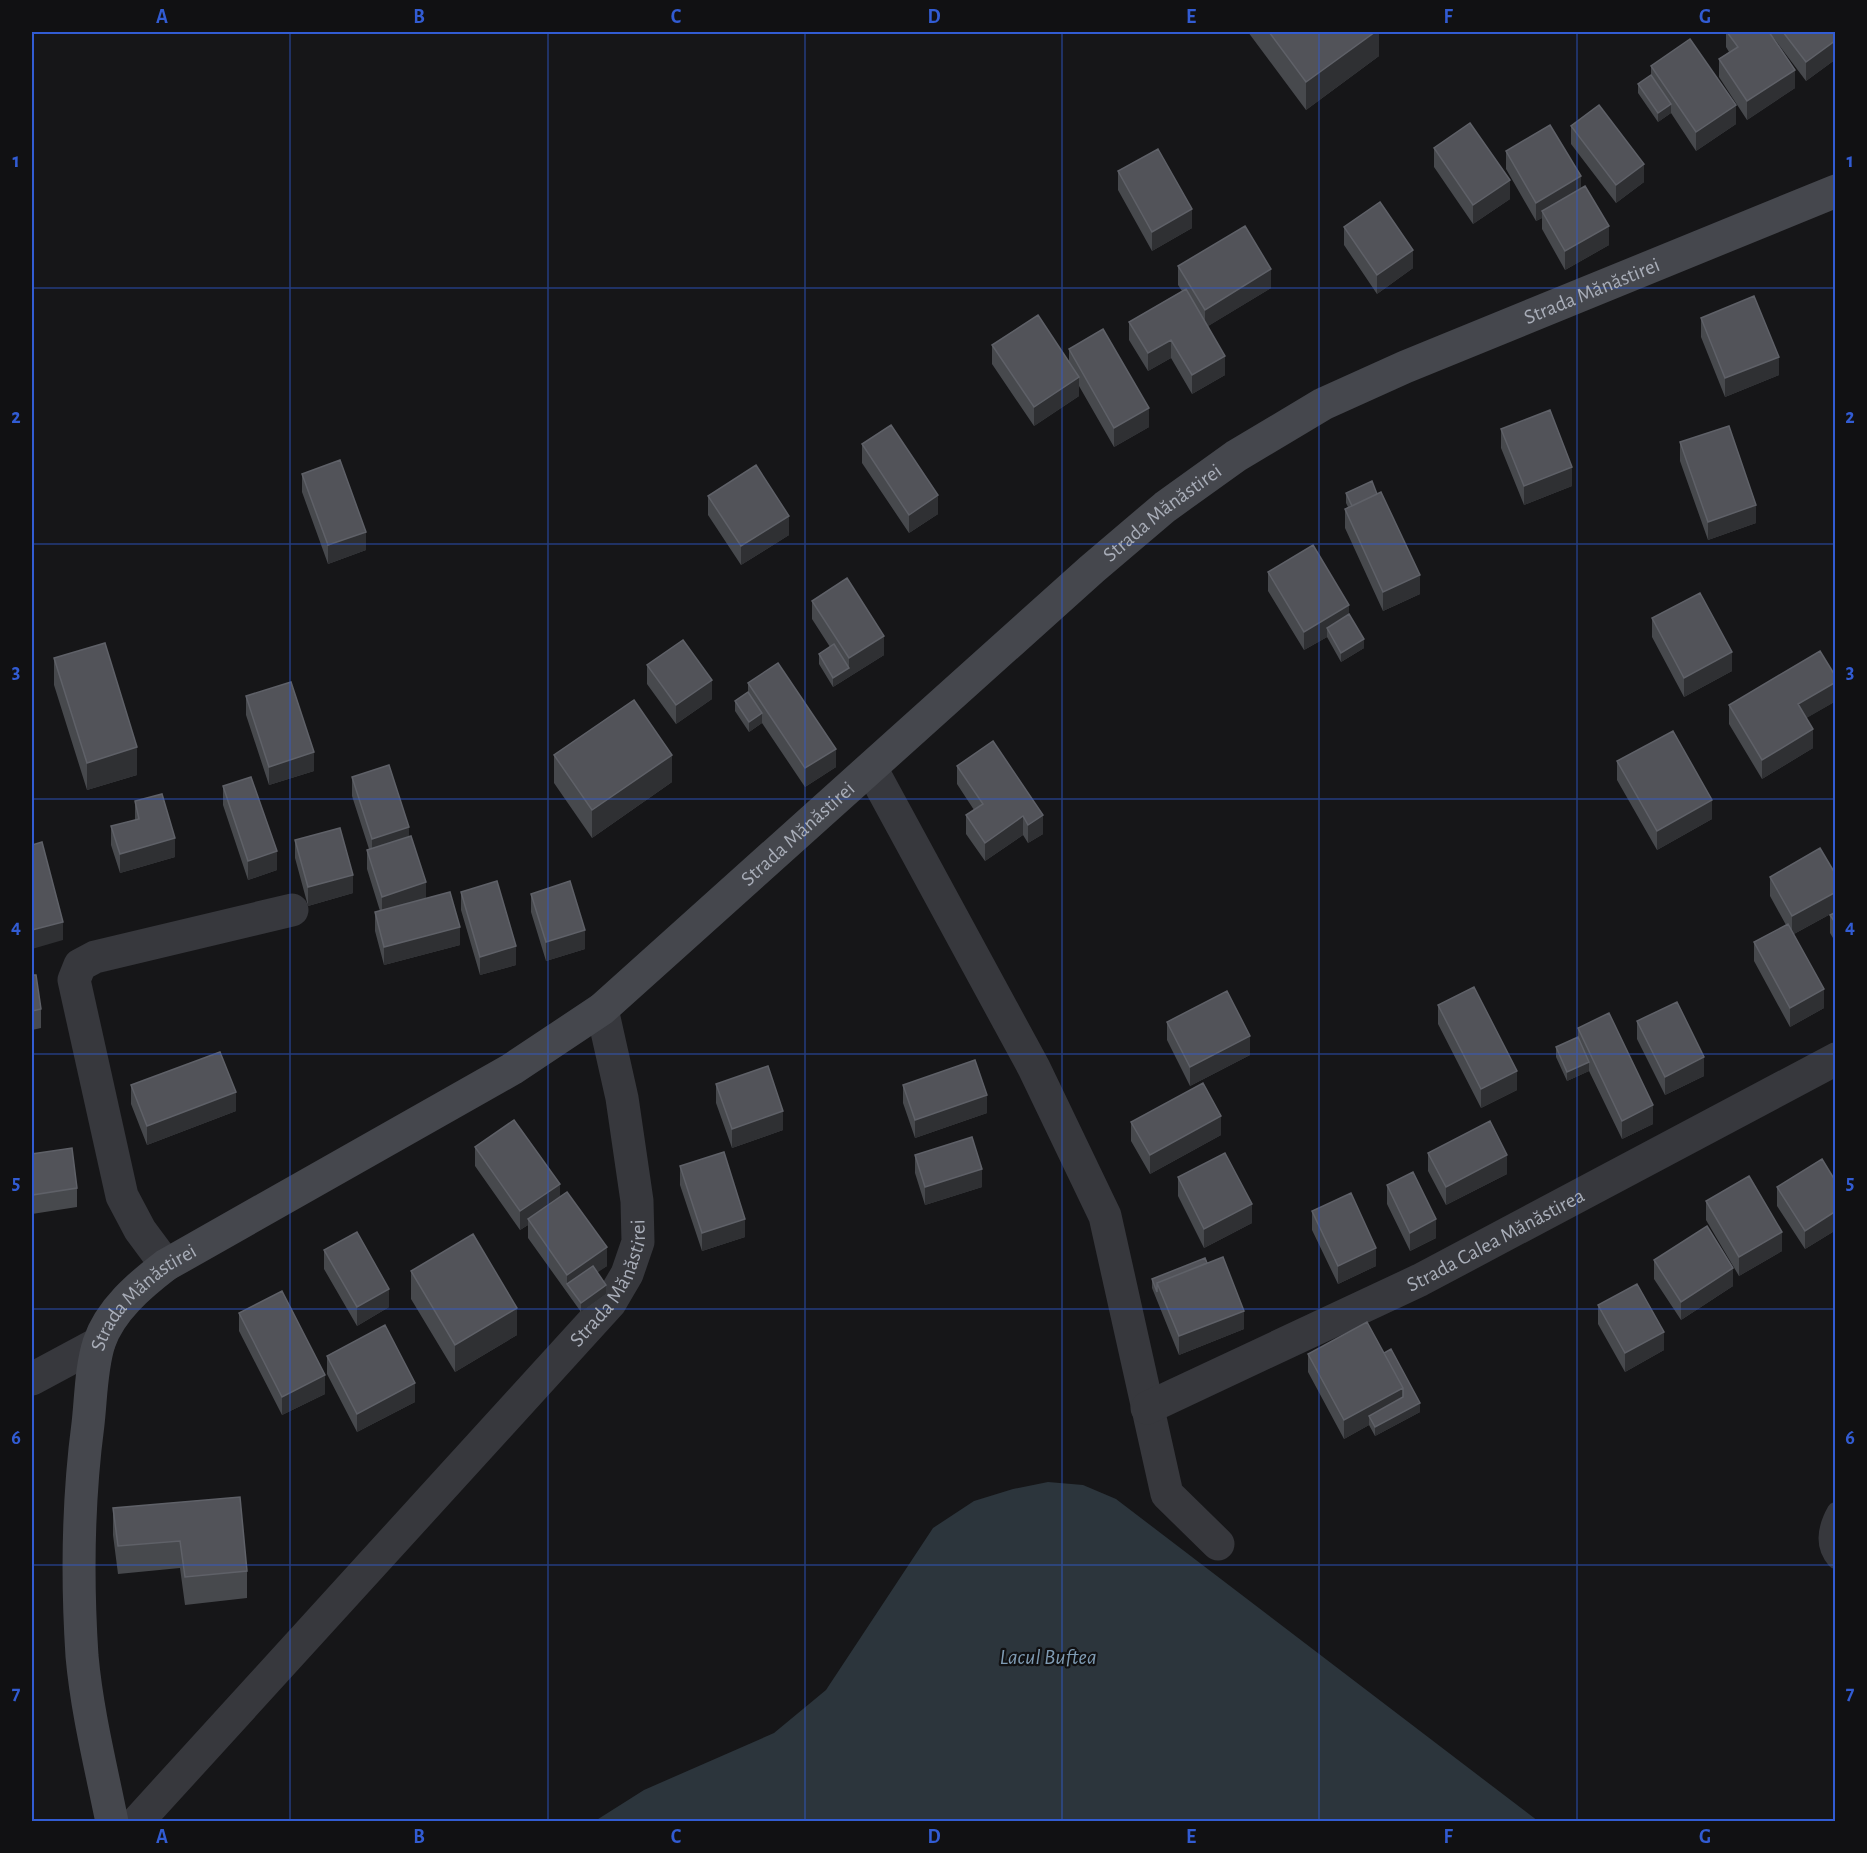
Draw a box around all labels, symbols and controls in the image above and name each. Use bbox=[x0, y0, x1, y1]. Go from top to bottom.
text: A bbox=[156, 7, 168, 27]
text: B bbox=[413, 7, 425, 27]
text: C bbox=[671, 7, 682, 27]
text: D bbox=[927, 7, 941, 27]
text: E bbox=[1186, 7, 1196, 27]
text: F bbox=[1443, 7, 1453, 27]
text: G bbox=[1699, 7, 1711, 27]
text: 1 bbox=[12, 151, 20, 171]
text: 1 bbox=[1846, 151, 1854, 171]
street label: Strada Mănăstirei bbox=[1521, 254, 1663, 328]
text: 2 bbox=[11, 407, 21, 427]
text: 2 bbox=[1845, 407, 1855, 427]
street label: Strada Mănăstirei bbox=[1099, 460, 1226, 566]
text: 3 bbox=[12, 662, 20, 682]
text: 3 bbox=[1846, 662, 1854, 682]
street label: Strada Mănăstirei bbox=[737, 778, 859, 890]
text: 4 bbox=[11, 917, 21, 937]
text: 4 bbox=[1845, 917, 1855, 937]
text: 5 bbox=[12, 1173, 20, 1193]
text: 5 bbox=[1846, 1173, 1854, 1193]
street label: Strada Calea Mănăstirea bbox=[1404, 1185, 1588, 1296]
street label: Strada Mănăstirei bbox=[566, 1219, 649, 1351]
street label: Strada Mănăstirei bbox=[87, 1240, 200, 1353]
text: 6 bbox=[11, 1428, 21, 1448]
text: 6 bbox=[1845, 1428, 1855, 1448]
water label: Lacul Buftea bbox=[999, 1646, 1097, 1668]
text: 7 bbox=[12, 1683, 21, 1703]
text: 7 bbox=[1846, 1683, 1855, 1703]
text: A bbox=[156, 1827, 168, 1847]
text: B bbox=[413, 1827, 425, 1847]
text: C bbox=[671, 1827, 682, 1847]
text: D bbox=[927, 1827, 941, 1847]
text: E bbox=[1186, 1827, 1196, 1847]
text: F bbox=[1443, 1827, 1453, 1847]
text: G bbox=[1699, 1827, 1711, 1847]

